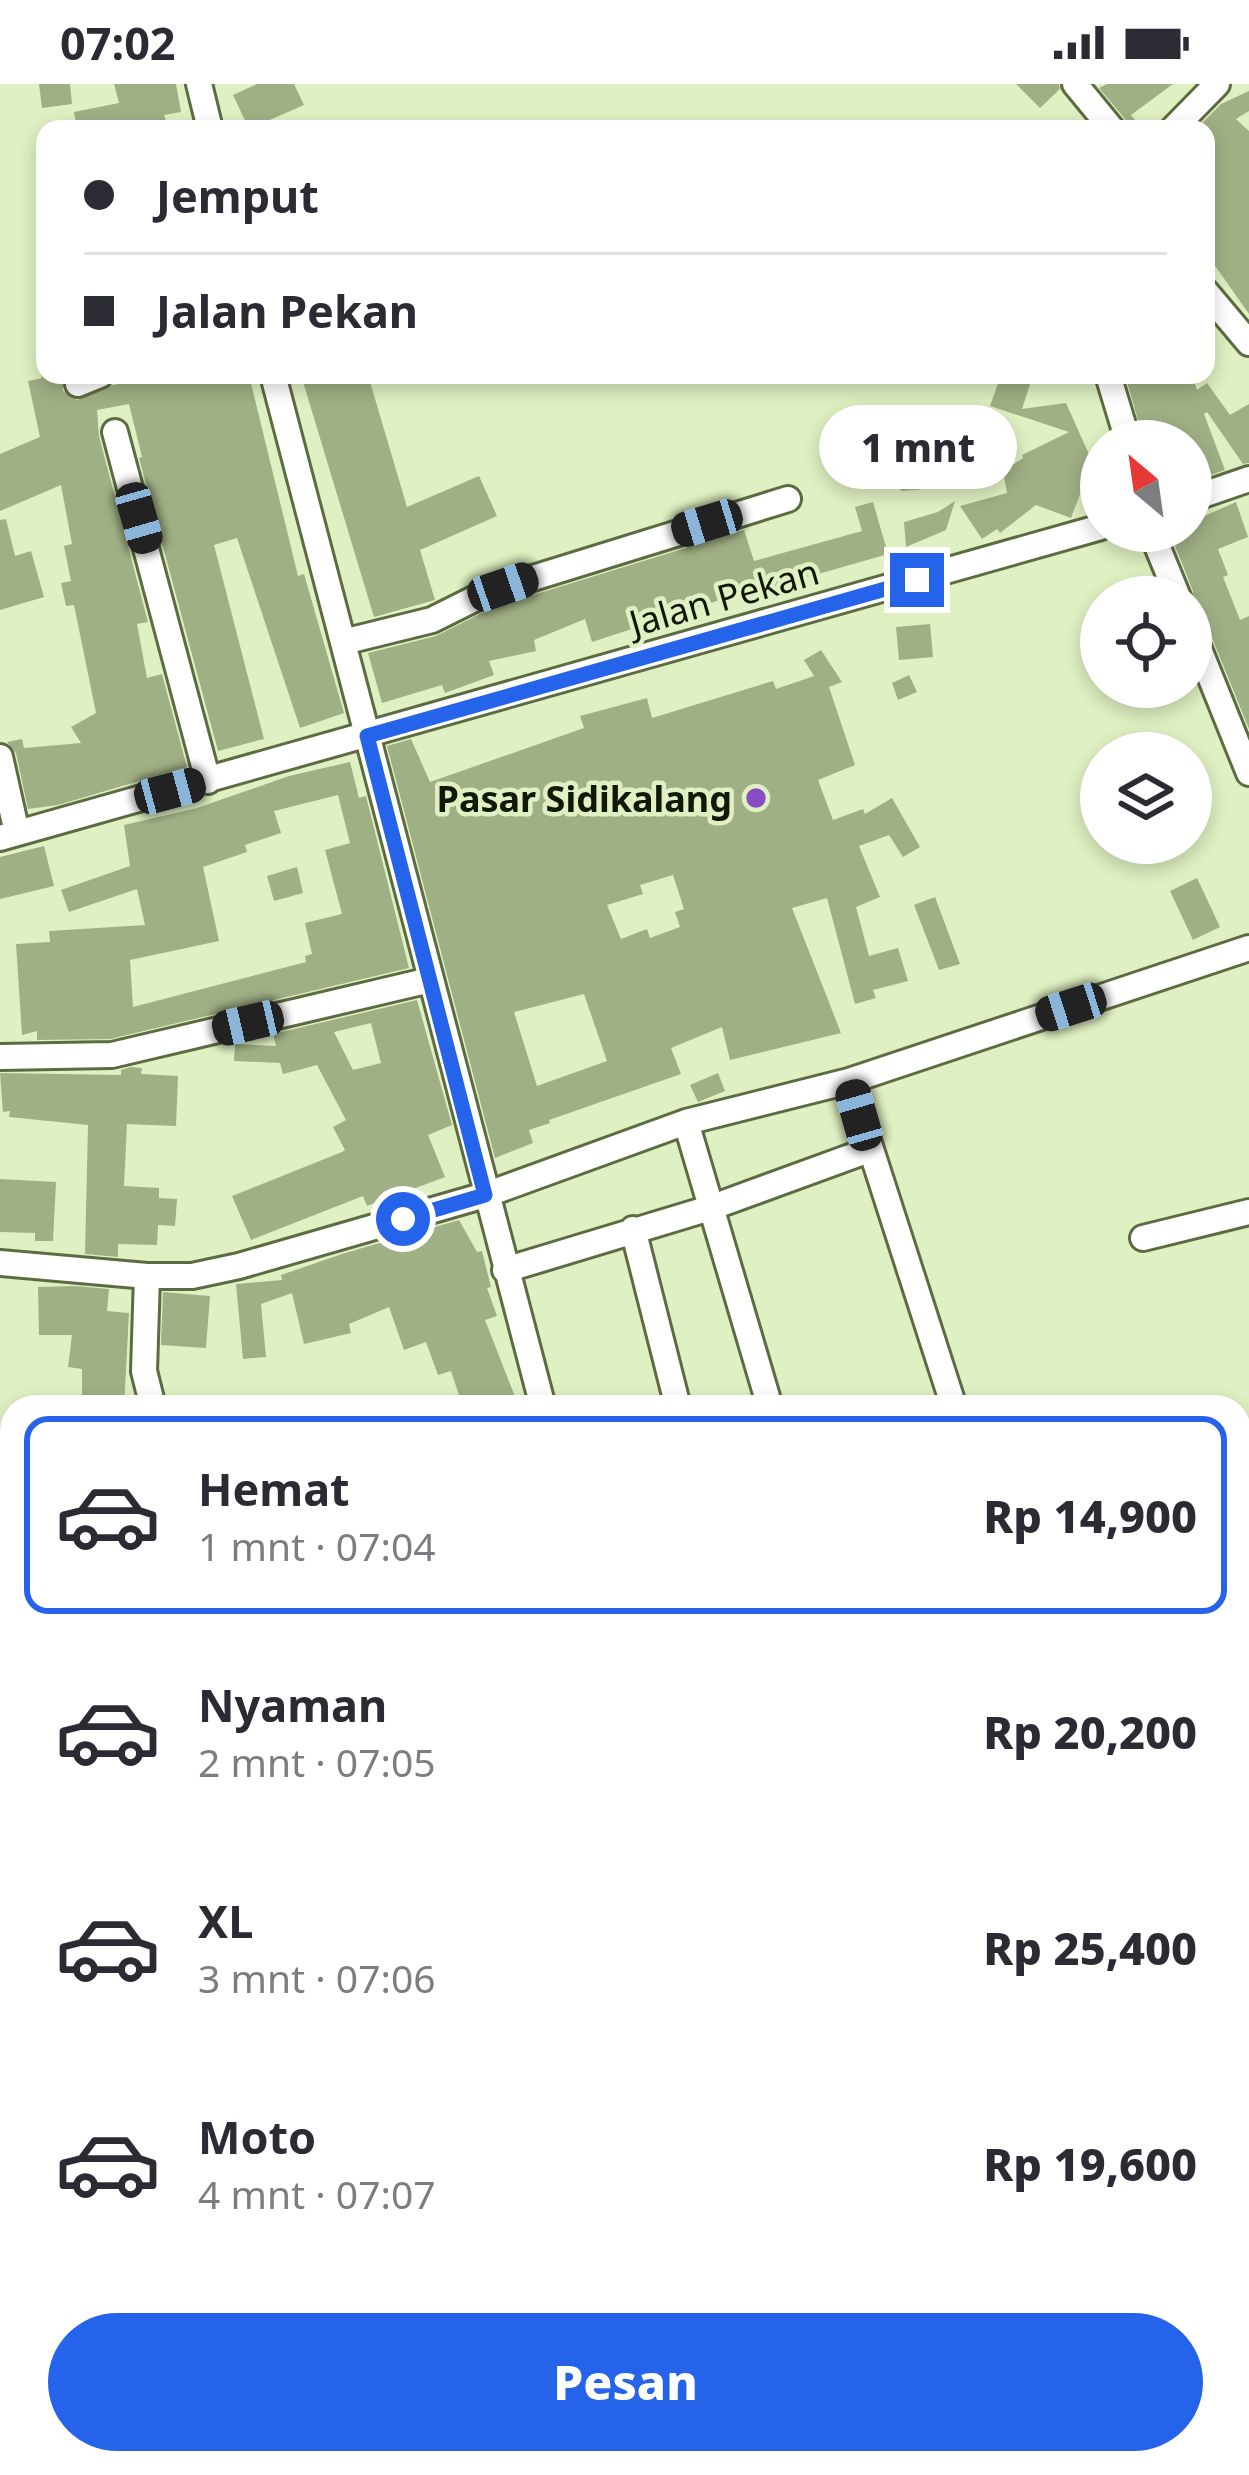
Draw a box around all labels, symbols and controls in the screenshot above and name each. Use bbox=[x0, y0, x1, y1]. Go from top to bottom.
text: 07:02 bbox=[60, 12, 176, 73]
text: Jemput bbox=[156, 165, 319, 226]
text: Jalan Pekan bbox=[156, 280, 418, 341]
callout: 1 mnt bbox=[818, 406, 1016, 490]
text: 1 mnt bbox=[861, 420, 975, 473]
north arrow bbox=[1080, 420, 1212, 552]
map controls bbox=[1080, 420, 1212, 864]
car bbox=[112, 478, 166, 558]
car bbox=[667, 495, 747, 551]
street label: Jalan Pekan bbox=[621, 547, 824, 648]
route end bbox=[890, 553, 944, 607]
car bbox=[463, 558, 543, 616]
button: locate bbox=[1080, 576, 1212, 708]
button: layers bbox=[1080, 732, 1212, 864]
car bbox=[131, 764, 209, 818]
place label: Pasar Sidikalang bbox=[437, 774, 732, 823]
marker: Pasar Sidikalang bbox=[743, 785, 769, 811]
car bbox=[1031, 979, 1111, 1035]
car bbox=[209, 997, 287, 1049]
car bbox=[832, 1075, 886, 1155]
route start bbox=[376, 1192, 430, 1246]
text: Hemat bbox=[198, 1458, 350, 1519]
icon: car bbox=[54, 1461, 162, 1569]
text: Rp 14,900 bbox=[983, 1485, 1197, 1546]
text: 1 mnt · 07:04 bbox=[198, 1519, 436, 1572]
text: Nyaman bbox=[198, 1674, 387, 1735]
icon: car bbox=[54, 1677, 162, 1785]
text: Rp 20,200 bbox=[983, 1701, 1197, 1762]
text: 2 mnt · 07:05 bbox=[198, 1735, 436, 1788]
text: XL bbox=[198, 1890, 253, 1951]
icon: car bbox=[54, 1893, 162, 2001]
text: Rp 25,400 bbox=[983, 1917, 1197, 1978]
text: 3 mnt · 07:06 bbox=[198, 1951, 436, 2004]
text: Moto bbox=[198, 2106, 316, 2167]
icon: car bbox=[54, 2109, 162, 2217]
text: Rp 19,600 bbox=[983, 2133, 1197, 2194]
text: 4 mnt · 07:07 bbox=[198, 2167, 436, 2220]
button: Pesan bbox=[48, 2313, 1203, 2451]

